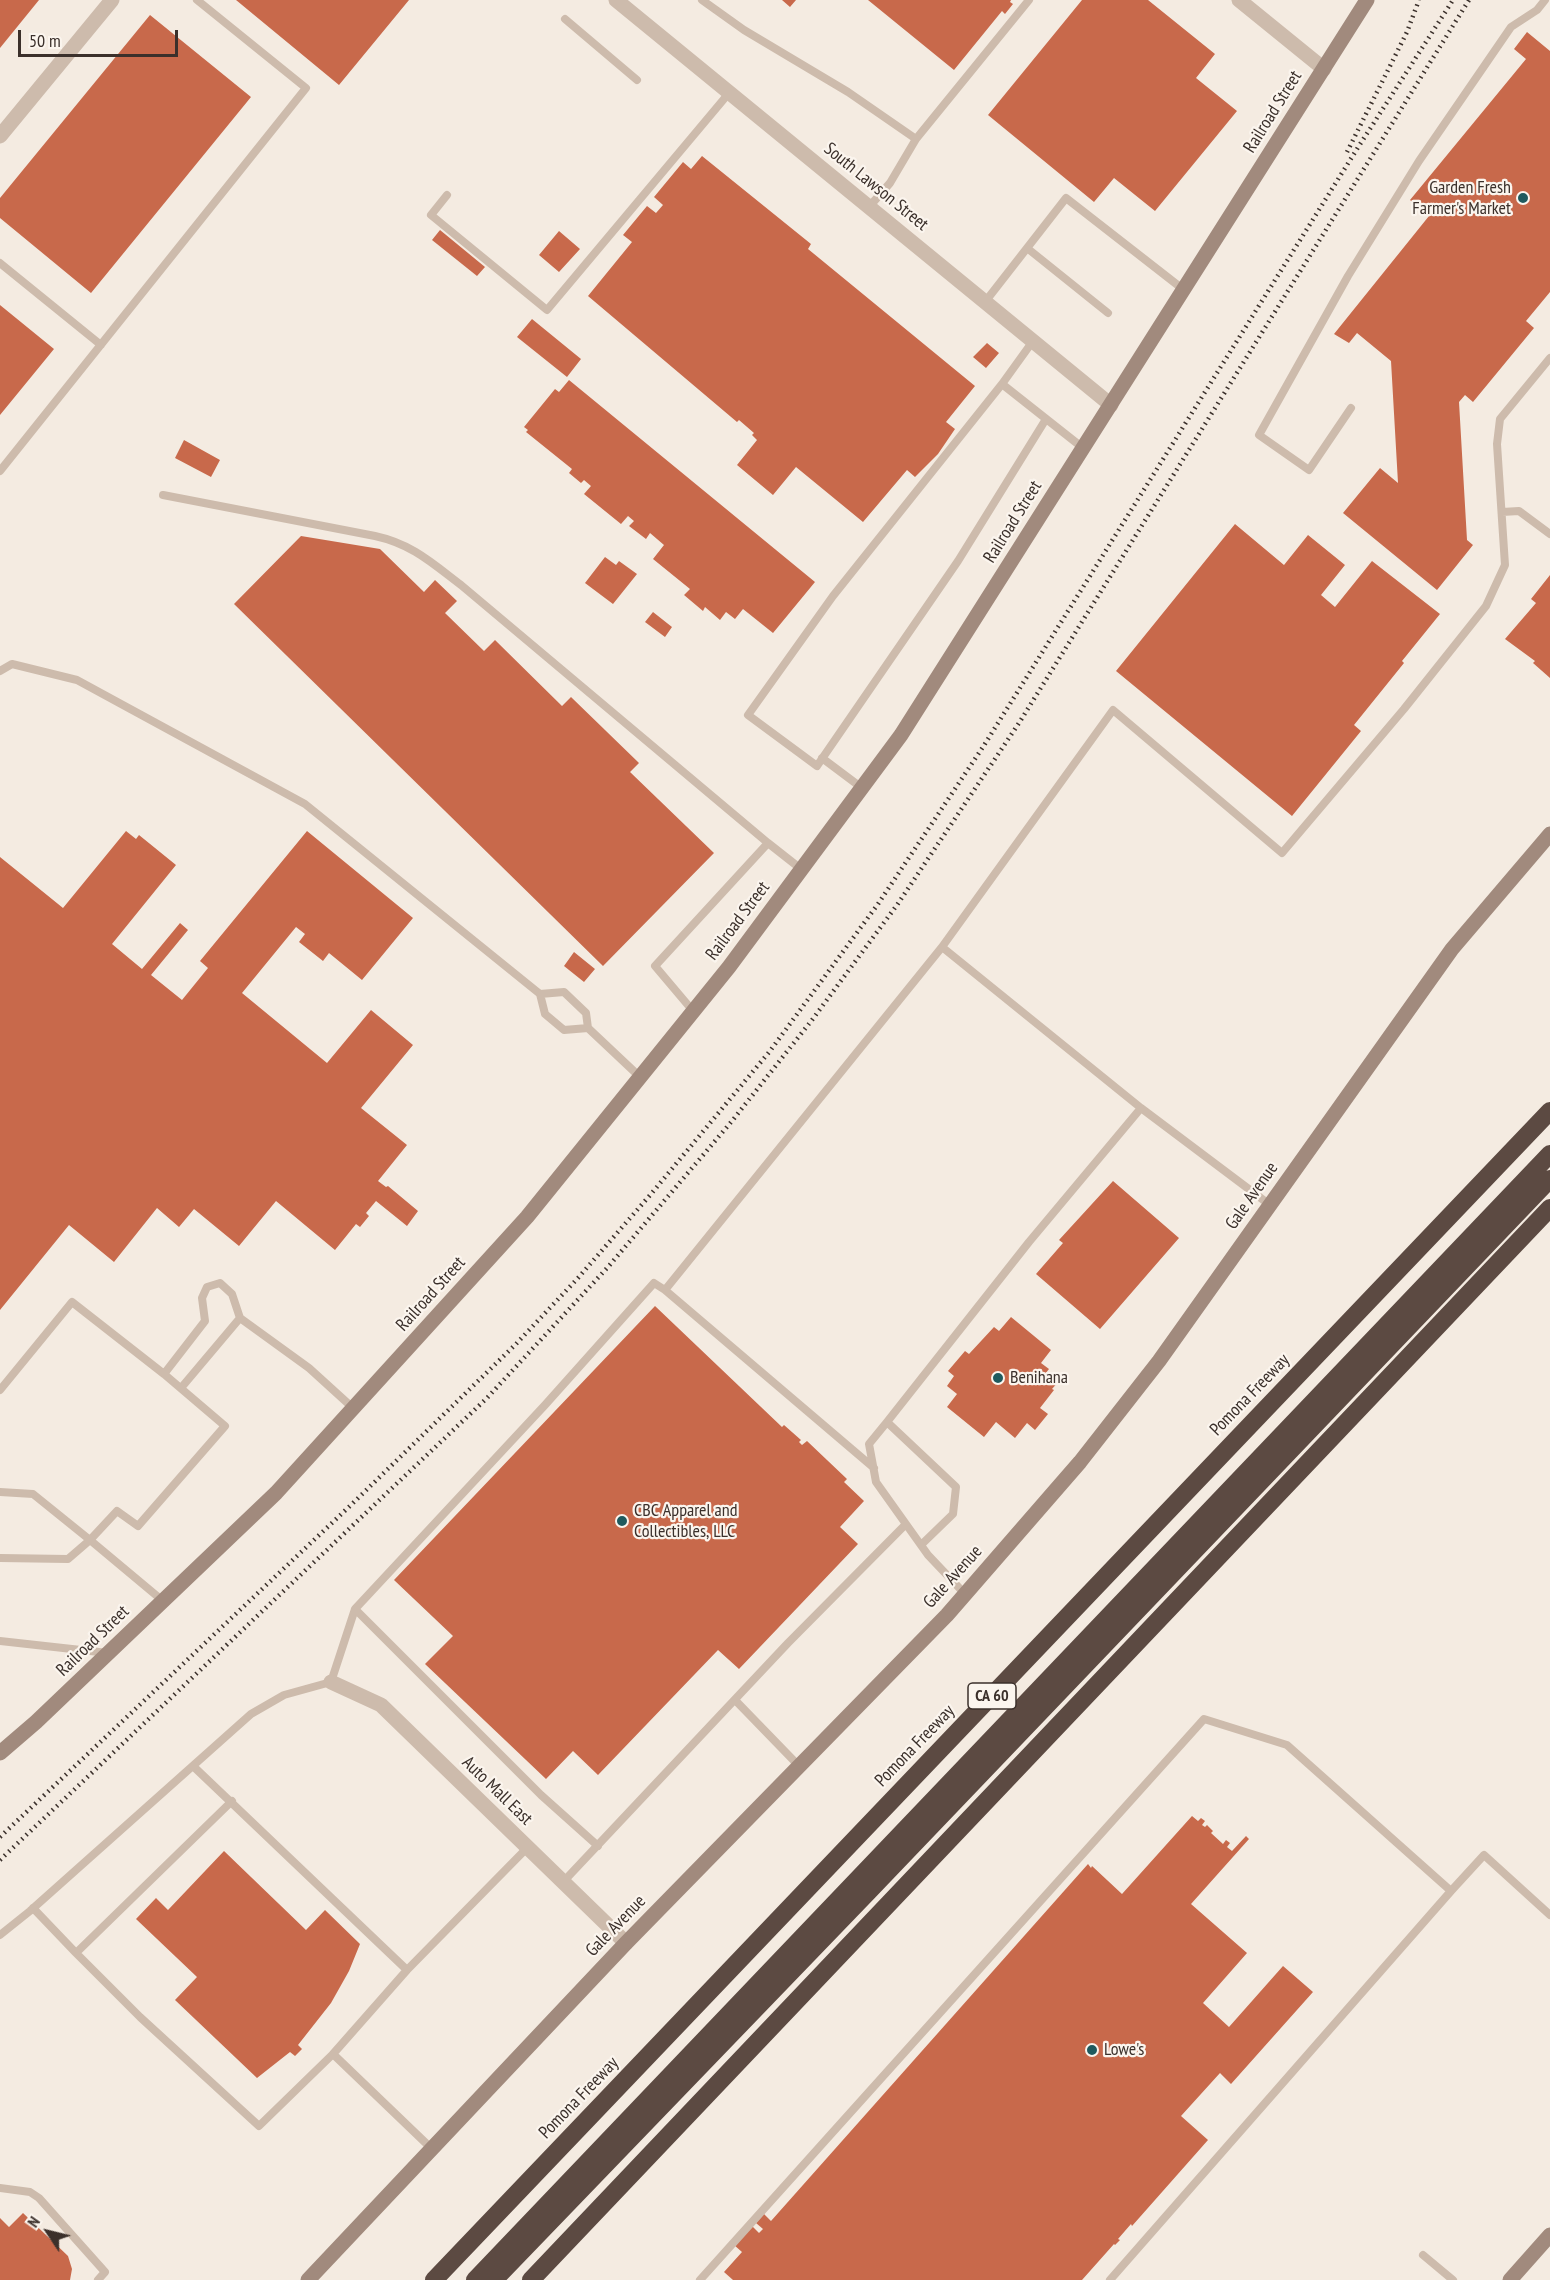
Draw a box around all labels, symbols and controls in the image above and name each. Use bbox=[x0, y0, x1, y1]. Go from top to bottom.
scale bar bbox=[21, 18, 182, 56]
text: 50 m bbox=[29, 29, 61, 52]
street label: Railroad Street bbox=[1239, 67, 1307, 157]
street label: South Lawson Street bbox=[820, 138, 932, 236]
place label: Garden Fresh Farmer's Market bbox=[1412, 177, 1511, 219]
marker: Garden Fresh Farmer's Market bbox=[1516, 191, 1530, 205]
street label: Railroad Street bbox=[979, 477, 1047, 567]
street label: Railroad Street bbox=[701, 877, 775, 965]
street label: Gale Avenue bbox=[1221, 1158, 1283, 1234]
street label: Railroad Street bbox=[392, 1252, 470, 1336]
street label: Pomona Freeway bbox=[1206, 1350, 1294, 1440]
place label: Benihana bbox=[1010, 1367, 1068, 1389]
marker: Benihana bbox=[991, 1371, 1005, 1385]
place label: CBC Apparel and Collectibles, LLC bbox=[634, 1500, 737, 1543]
marker: CBC Apparel and Collectibles, LLC bbox=[615, 1514, 629, 1528]
street label: Gale Avenue bbox=[919, 1541, 987, 1613]
street label: Railroad Street bbox=[52, 1601, 134, 1681]
road number: CA 60 bbox=[968, 1683, 1016, 1709]
street label: Pomona Freeway bbox=[871, 1701, 959, 1791]
street label: Auto Mall East bbox=[457, 1752, 537, 1830]
street label: Gale Avenue bbox=[581, 1891, 651, 1961]
place label: Lowe's bbox=[1104, 2039, 1144, 2061]
marker: Lowe's bbox=[1085, 2043, 1099, 2057]
street label: Pomona Freeway bbox=[535, 2053, 623, 2143]
north arrow bbox=[18, 2202, 78, 2262]
text: N bbox=[23, 2212, 44, 2231]

